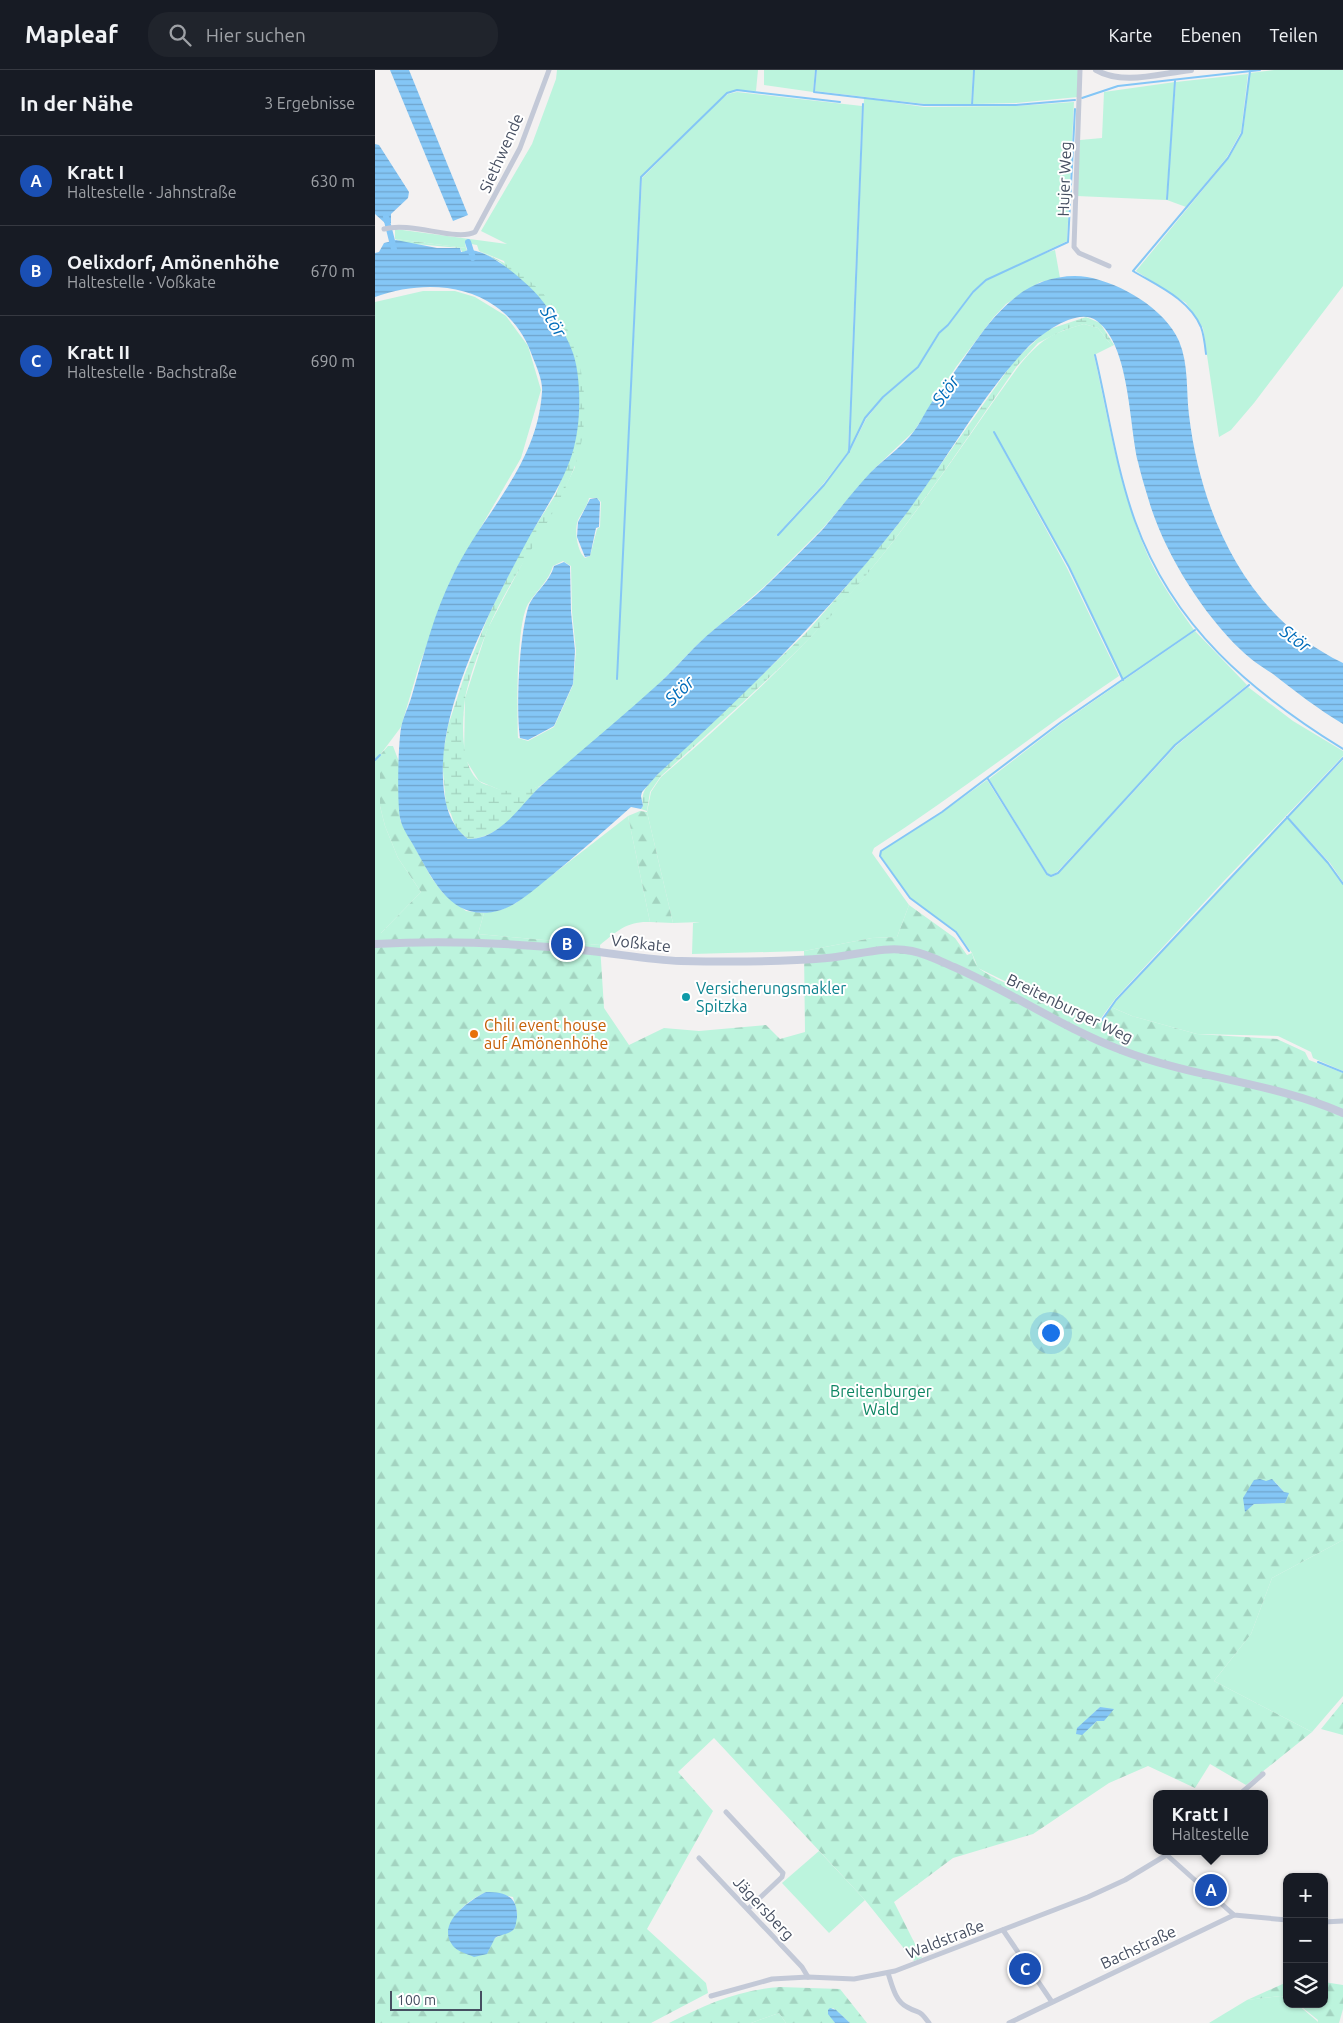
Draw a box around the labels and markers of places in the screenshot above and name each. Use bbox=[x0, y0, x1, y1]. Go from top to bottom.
pin: B bbox=[551, 925, 583, 963]
place label: Versicherungsmakler Spitzka bbox=[696, 979, 846, 1015]
marker: Versicherungsmakler Spitzka bbox=[680, 991, 692, 1003]
place label: Chili event house auf Amönenhöhe bbox=[484, 1016, 608, 1052]
marker: Chili event house auf Amönenhöhe bbox=[468, 1028, 480, 1040]
pin: A bbox=[1195, 1871, 1227, 1909]
pin: C bbox=[1009, 1950, 1041, 1988]

